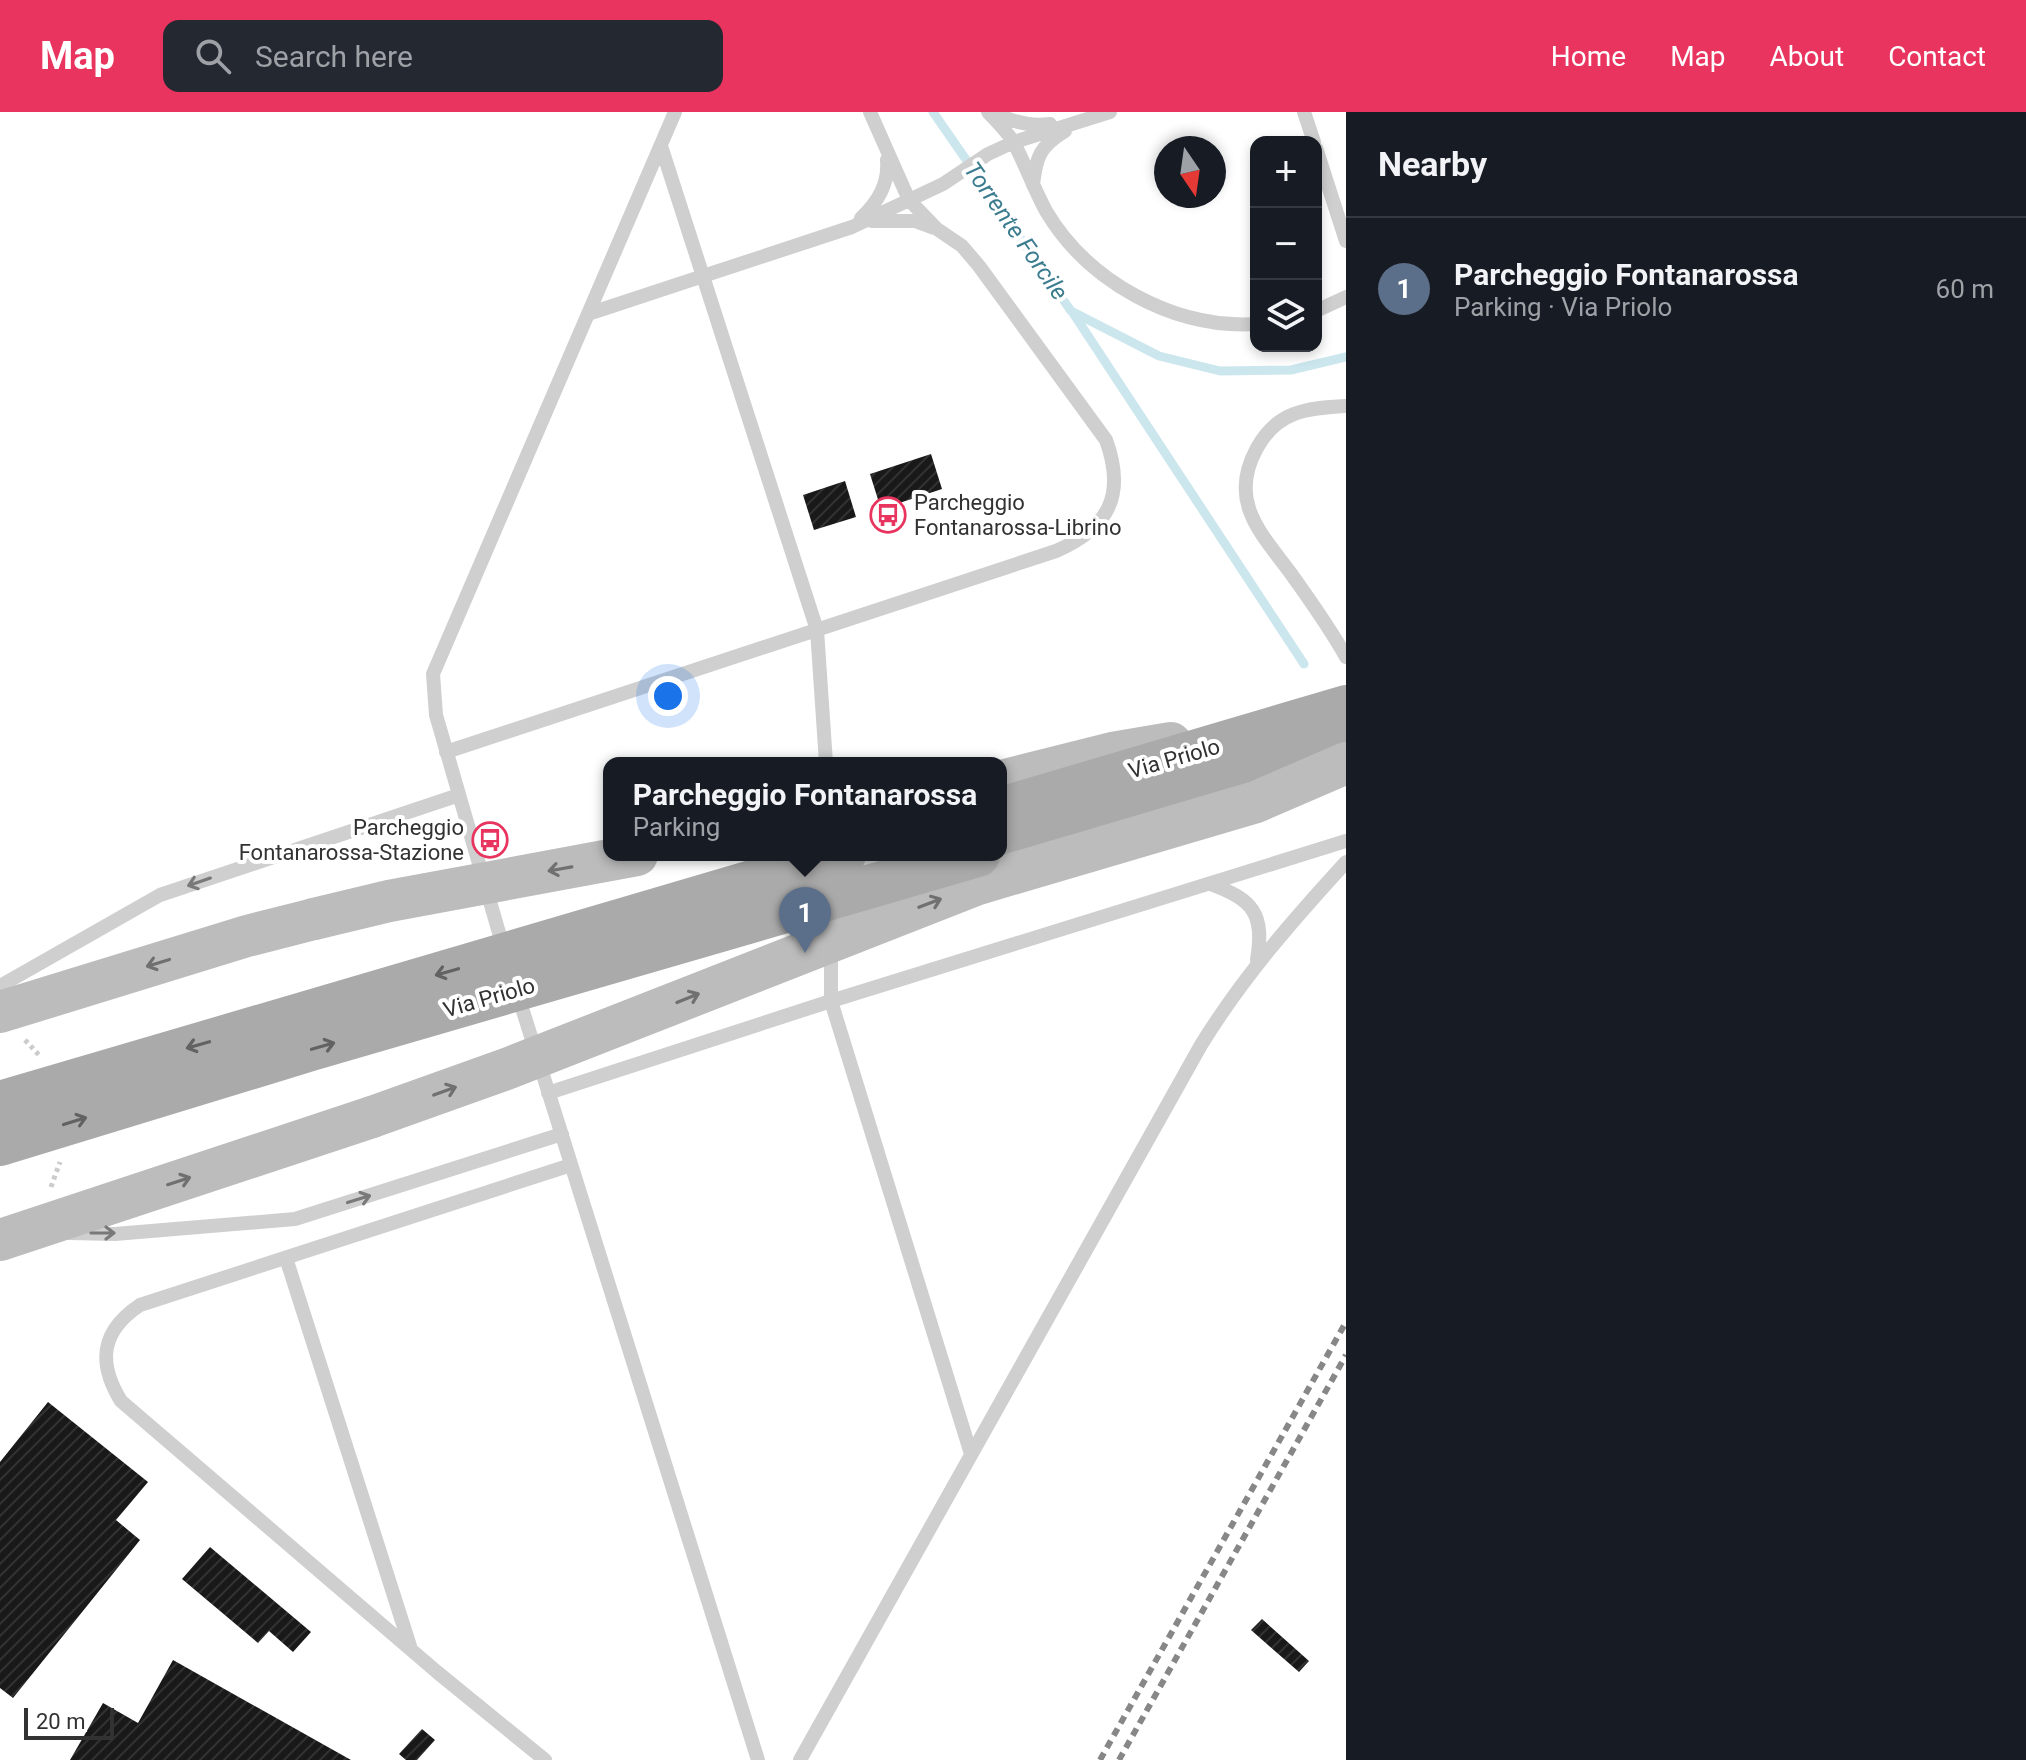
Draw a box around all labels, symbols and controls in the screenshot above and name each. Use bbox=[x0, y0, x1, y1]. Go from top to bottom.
search box bbox=[163, 20, 723, 92]
text: Map bbox=[40, 34, 115, 78]
icon: search bbox=[191, 34, 235, 78]
text: Search here bbox=[255, 39, 413, 74]
text: Home bbox=[1551, 40, 1626, 73]
text: Map bbox=[1670, 40, 1726, 73]
text: About bbox=[1770, 40, 1844, 73]
text: Contact bbox=[1888, 40, 1986, 73]
north arrow bbox=[1154, 136, 1226, 208]
map controls bbox=[1250, 136, 1322, 352]
button: + bbox=[1250, 136, 1322, 208]
text: Nearby bbox=[1378, 144, 1487, 184]
water label: Torrente Forcile bbox=[958, 157, 1074, 305]
button: − bbox=[1250, 208, 1322, 280]
text: Parcheggio Fontanarossa bbox=[1454, 257, 1799, 292]
text: 1 bbox=[1397, 274, 1411, 304]
text: 60 m bbox=[1936, 274, 1994, 304]
button: layers bbox=[1250, 280, 1322, 352]
text: Parking · Via Priolo bbox=[1454, 292, 1672, 322]
place label: Parcheggio Fontanarossa-Librino bbox=[914, 490, 1122, 540]
bus stop icon: Parcheggio Fontanarossa-Librino bbox=[869, 496, 907, 534]
your location bbox=[648, 676, 688, 716]
street label: Via Priolo bbox=[1126, 734, 1223, 783]
popup bbox=[603, 757, 1007, 861]
text: Parcheggio Fontanarossa bbox=[633, 777, 977, 812]
text: Parking bbox=[633, 812, 720, 842]
place label: Parcheggio Fontanarossa-Stazione bbox=[239, 815, 464, 865]
bus stop icon: Parcheggio Fontanarossa-Stazione bbox=[471, 821, 509, 859]
one-way arrow bbox=[548, 863, 573, 878]
one-way arrow bbox=[187, 876, 212, 890]
pin: 1 bbox=[779, 887, 831, 953]
one-way arrow bbox=[917, 894, 942, 909]
one-way arrow bbox=[146, 956, 172, 971]
one-way arrow bbox=[435, 965, 461, 980]
street label: Via Priolo bbox=[441, 973, 538, 1022]
one-way arrow bbox=[675, 989, 700, 1004]
one-way arrow bbox=[310, 1037, 336, 1052]
one-way arrow bbox=[185, 1038, 211, 1053]
one-way arrow bbox=[432, 1083, 457, 1097]
one-way arrow bbox=[61, 1113, 87, 1128]
one-way arrow bbox=[166, 1173, 191, 1188]
one-way arrow bbox=[346, 1191, 372, 1206]
one-way arrow bbox=[89, 1225, 116, 1241]
scale bar bbox=[24, 1704, 114, 1740]
text: 20 m bbox=[36, 1709, 85, 1734]

